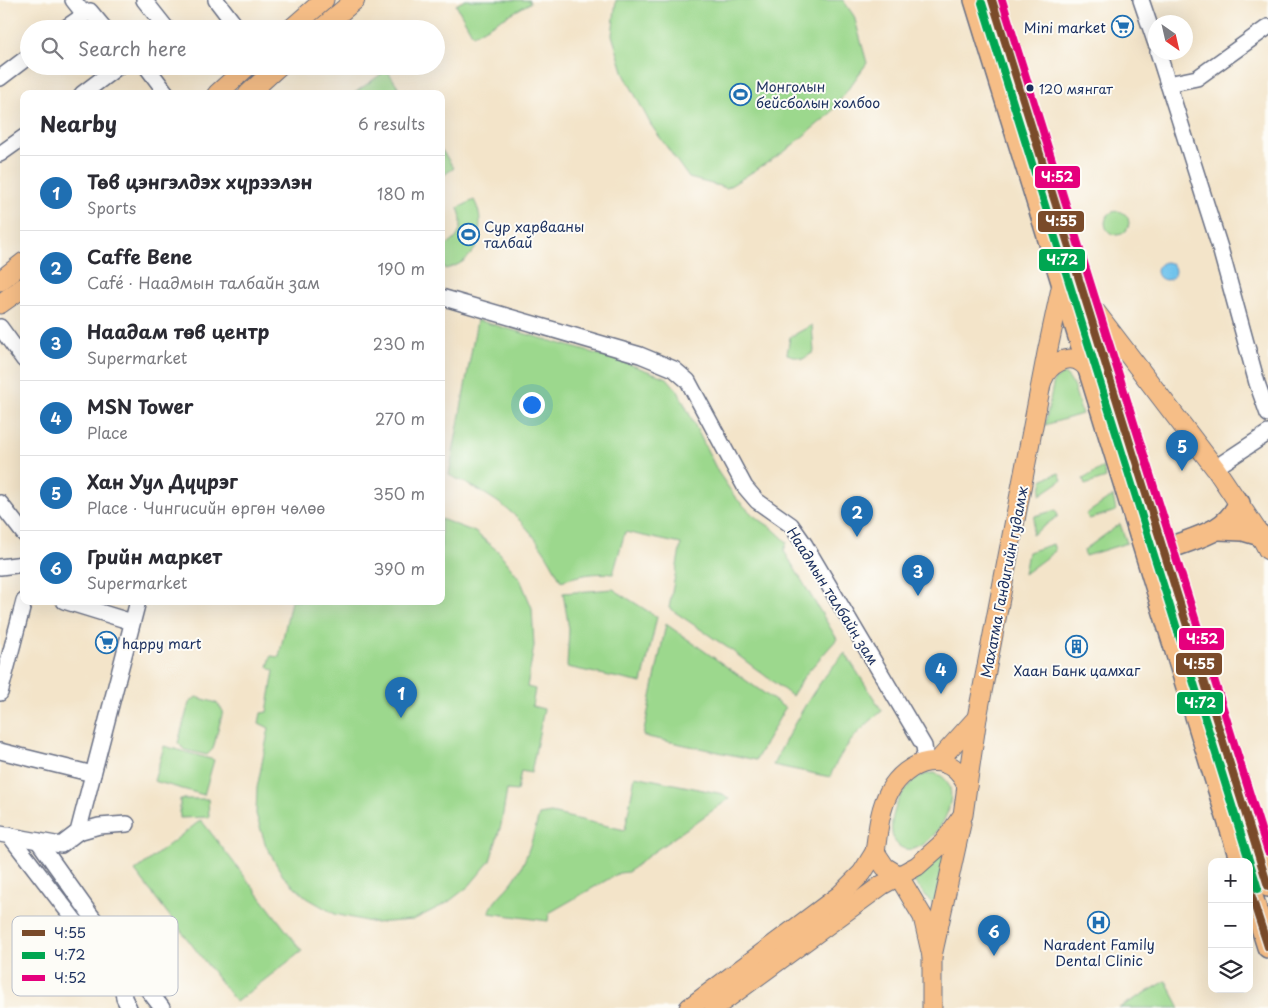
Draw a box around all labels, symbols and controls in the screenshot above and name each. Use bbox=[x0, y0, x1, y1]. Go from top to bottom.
supermarket icon: Mini market bbox=[1110, 15, 1134, 39]
north arrow bbox=[1148, 15, 1193, 60]
place label: Mini market bbox=[1024, 17, 1106, 38]
search box bbox=[20, 20, 445, 75]
icon: search bbox=[38, 34, 66, 62]
text: Search here bbox=[78, 34, 187, 62]
place label: Монголын бейсболын холбоо bbox=[756, 76, 880, 113]
place label: 120 мянгат bbox=[1039, 79, 1113, 98]
sports icon: Монголын бейсболын холбоо bbox=[728, 82, 752, 106]
marker: 120 мянгат bbox=[1025, 83, 1035, 93]
text: Nearby bbox=[40, 107, 117, 139]
text: 6 results bbox=[358, 111, 425, 135]
line badge: Ч:52 bbox=[1034, 165, 1081, 189]
text: Ч:52 bbox=[1041, 166, 1074, 187]
text: Төв цэнгэлдэх хүрээлэн bbox=[87, 167, 312, 195]
text: 1 bbox=[52, 181, 60, 205]
text: 180 m bbox=[377, 181, 425, 205]
text: Sports bbox=[87, 195, 136, 219]
line badge: Ч:55 bbox=[1037, 210, 1085, 233]
text: Ч:55 bbox=[1045, 210, 1077, 231]
place label: Сур харвааны талбай bbox=[484, 216, 584, 253]
sports icon: Сур харвааны талбай bbox=[456, 222, 480, 246]
text: Caffe Bene bbox=[87, 242, 192, 270]
line badge: Ч:72 bbox=[1038, 248, 1086, 272]
text: Ч:72 bbox=[1046, 249, 1078, 270]
text: 2 bbox=[50, 256, 62, 280]
text: 190 m bbox=[377, 256, 425, 280]
text: Café · Наадмын талбайн зам bbox=[87, 270, 320, 294]
text: Наадам төв центр bbox=[87, 317, 269, 345]
text: 3 bbox=[51, 331, 61, 355]
text: 230 m bbox=[373, 331, 425, 355]
text: Supermarket bbox=[87, 345, 187, 369]
text: MSN Tower bbox=[87, 392, 194, 420]
your location bbox=[519, 392, 545, 418]
text: 4 bbox=[51, 406, 61, 430]
text: 270 m bbox=[375, 406, 425, 430]
text: Place bbox=[87, 420, 128, 444]
pin: 5 bbox=[1166, 430, 1198, 471]
text: Хан Уул Дүүрэг bbox=[87, 467, 238, 495]
text: 5 bbox=[51, 481, 61, 505]
text: 350 m bbox=[373, 481, 425, 505]
street label: Махатма Гандигийн гудамж bbox=[975, 484, 1033, 679]
text: Place · Чингисийн өргөн чөлөө bbox=[87, 495, 325, 519]
pin: 2 bbox=[841, 496, 873, 537]
street label: Наадмын талбайн зам bbox=[782, 523, 884, 669]
text: Грийн маркет bbox=[87, 542, 222, 570]
pin: 3 bbox=[902, 555, 934, 596]
text: 6 bbox=[50, 556, 62, 580]
text: 390 m bbox=[374, 556, 425, 580]
text: Supermarket bbox=[87, 570, 187, 594]
line badge: Ч:52 bbox=[1178, 627, 1225, 651]
text: Ч:52 bbox=[1186, 628, 1219, 649]
supermarket icon: happy mart bbox=[94, 631, 118, 655]
place label: happy mart bbox=[122, 633, 202, 654]
building icon: Хаан Банк цамхаг bbox=[1065, 635, 1089, 659]
line badge: Ч:55 bbox=[1175, 652, 1223, 676]
pin: 4 bbox=[925, 653, 957, 694]
text: Ч:55 bbox=[1183, 653, 1215, 674]
place label: Хаан Банк цамхаг bbox=[1014, 660, 1141, 681]
pin: 1 bbox=[385, 677, 417, 718]
line badge: Ч:72 bbox=[1176, 691, 1224, 715]
text: Ч:72 bbox=[1184, 692, 1216, 713]
map controls bbox=[1208, 858, 1253, 993]
button: + bbox=[1208, 858, 1253, 903]
button: − bbox=[1208, 903, 1253, 948]
hospital icon: Naradent Family Dental Clinic bbox=[1087, 910, 1111, 934]
pin: 6 bbox=[978, 915, 1010, 956]
legend bbox=[12, 916, 178, 996]
text: Ч:55 bbox=[54, 922, 86, 943]
place label: Naradent Family Dental Clinic bbox=[1043, 934, 1155, 971]
text: Ч:72 bbox=[54, 944, 85, 965]
button: layers bbox=[1208, 948, 1253, 993]
text: Ч:52 bbox=[54, 967, 86, 988]

